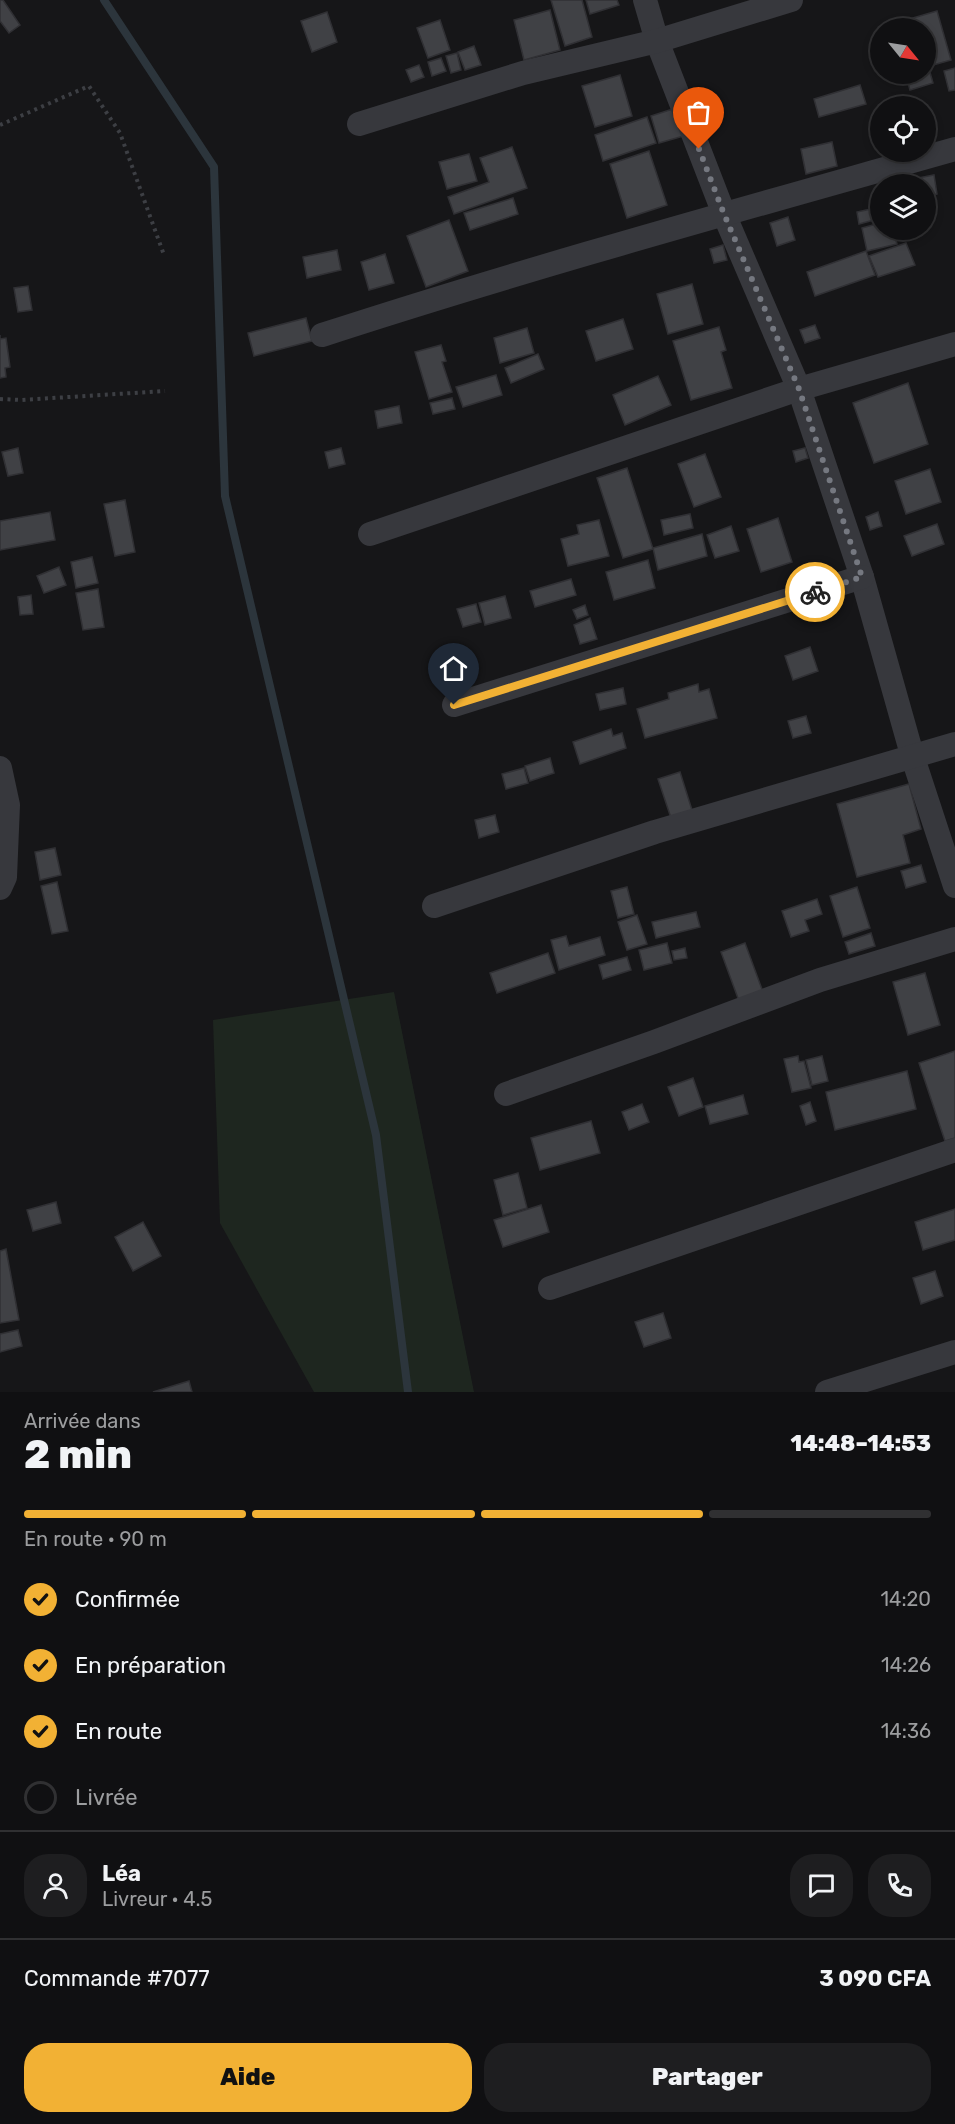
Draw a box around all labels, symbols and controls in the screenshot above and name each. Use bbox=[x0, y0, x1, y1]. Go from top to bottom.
north arrow bbox=[870, 18, 936, 84]
map controls bbox=[870, 18, 936, 240]
pin bbox=[673, 87, 724, 149]
icon: bag bbox=[682, 96, 715, 129]
button: locate bbox=[870, 96, 936, 162]
button: layers bbox=[870, 174, 936, 240]
courier bbox=[785, 562, 845, 622]
icon: bike bbox=[799, 576, 832, 609]
pin bbox=[428, 643, 479, 705]
icon: home bbox=[437, 652, 470, 685]
text: Arrivée dans bbox=[24, 1409, 141, 1433]
text: 14:48–14:53 bbox=[791, 1430, 931, 1457]
text: 2 min bbox=[24, 1432, 132, 1478]
text: En route · 90 m bbox=[24, 1527, 167, 1551]
icon: check bbox=[24, 1583, 57, 1616]
text: Confirmée bbox=[75, 1586, 180, 1613]
text: 14:20 bbox=[880, 1587, 931, 1611]
icon: check bbox=[24, 1649, 57, 1682]
text: En préparation bbox=[75, 1652, 226, 1679]
text: 14:26 bbox=[881, 1653, 931, 1677]
icon: check bbox=[24, 1715, 57, 1748]
text: En route bbox=[75, 1718, 162, 1745]
text: 14:36 bbox=[881, 1719, 931, 1743]
text: Livrée bbox=[75, 1784, 138, 1811]
button: person bbox=[24, 1854, 87, 1917]
button: chat bbox=[790, 1854, 853, 1917]
button: phone bbox=[868, 1854, 931, 1917]
text: Léa bbox=[102, 1860, 141, 1887]
text: Livreur · 4.5 bbox=[102, 1887, 212, 1911]
text: Commande #7077 bbox=[24, 1965, 210, 1992]
text: 3 090 CFA bbox=[819, 1965, 931, 1992]
button: Aide bbox=[24, 2043, 472, 2112]
button: Partager bbox=[484, 2043, 931, 2112]

